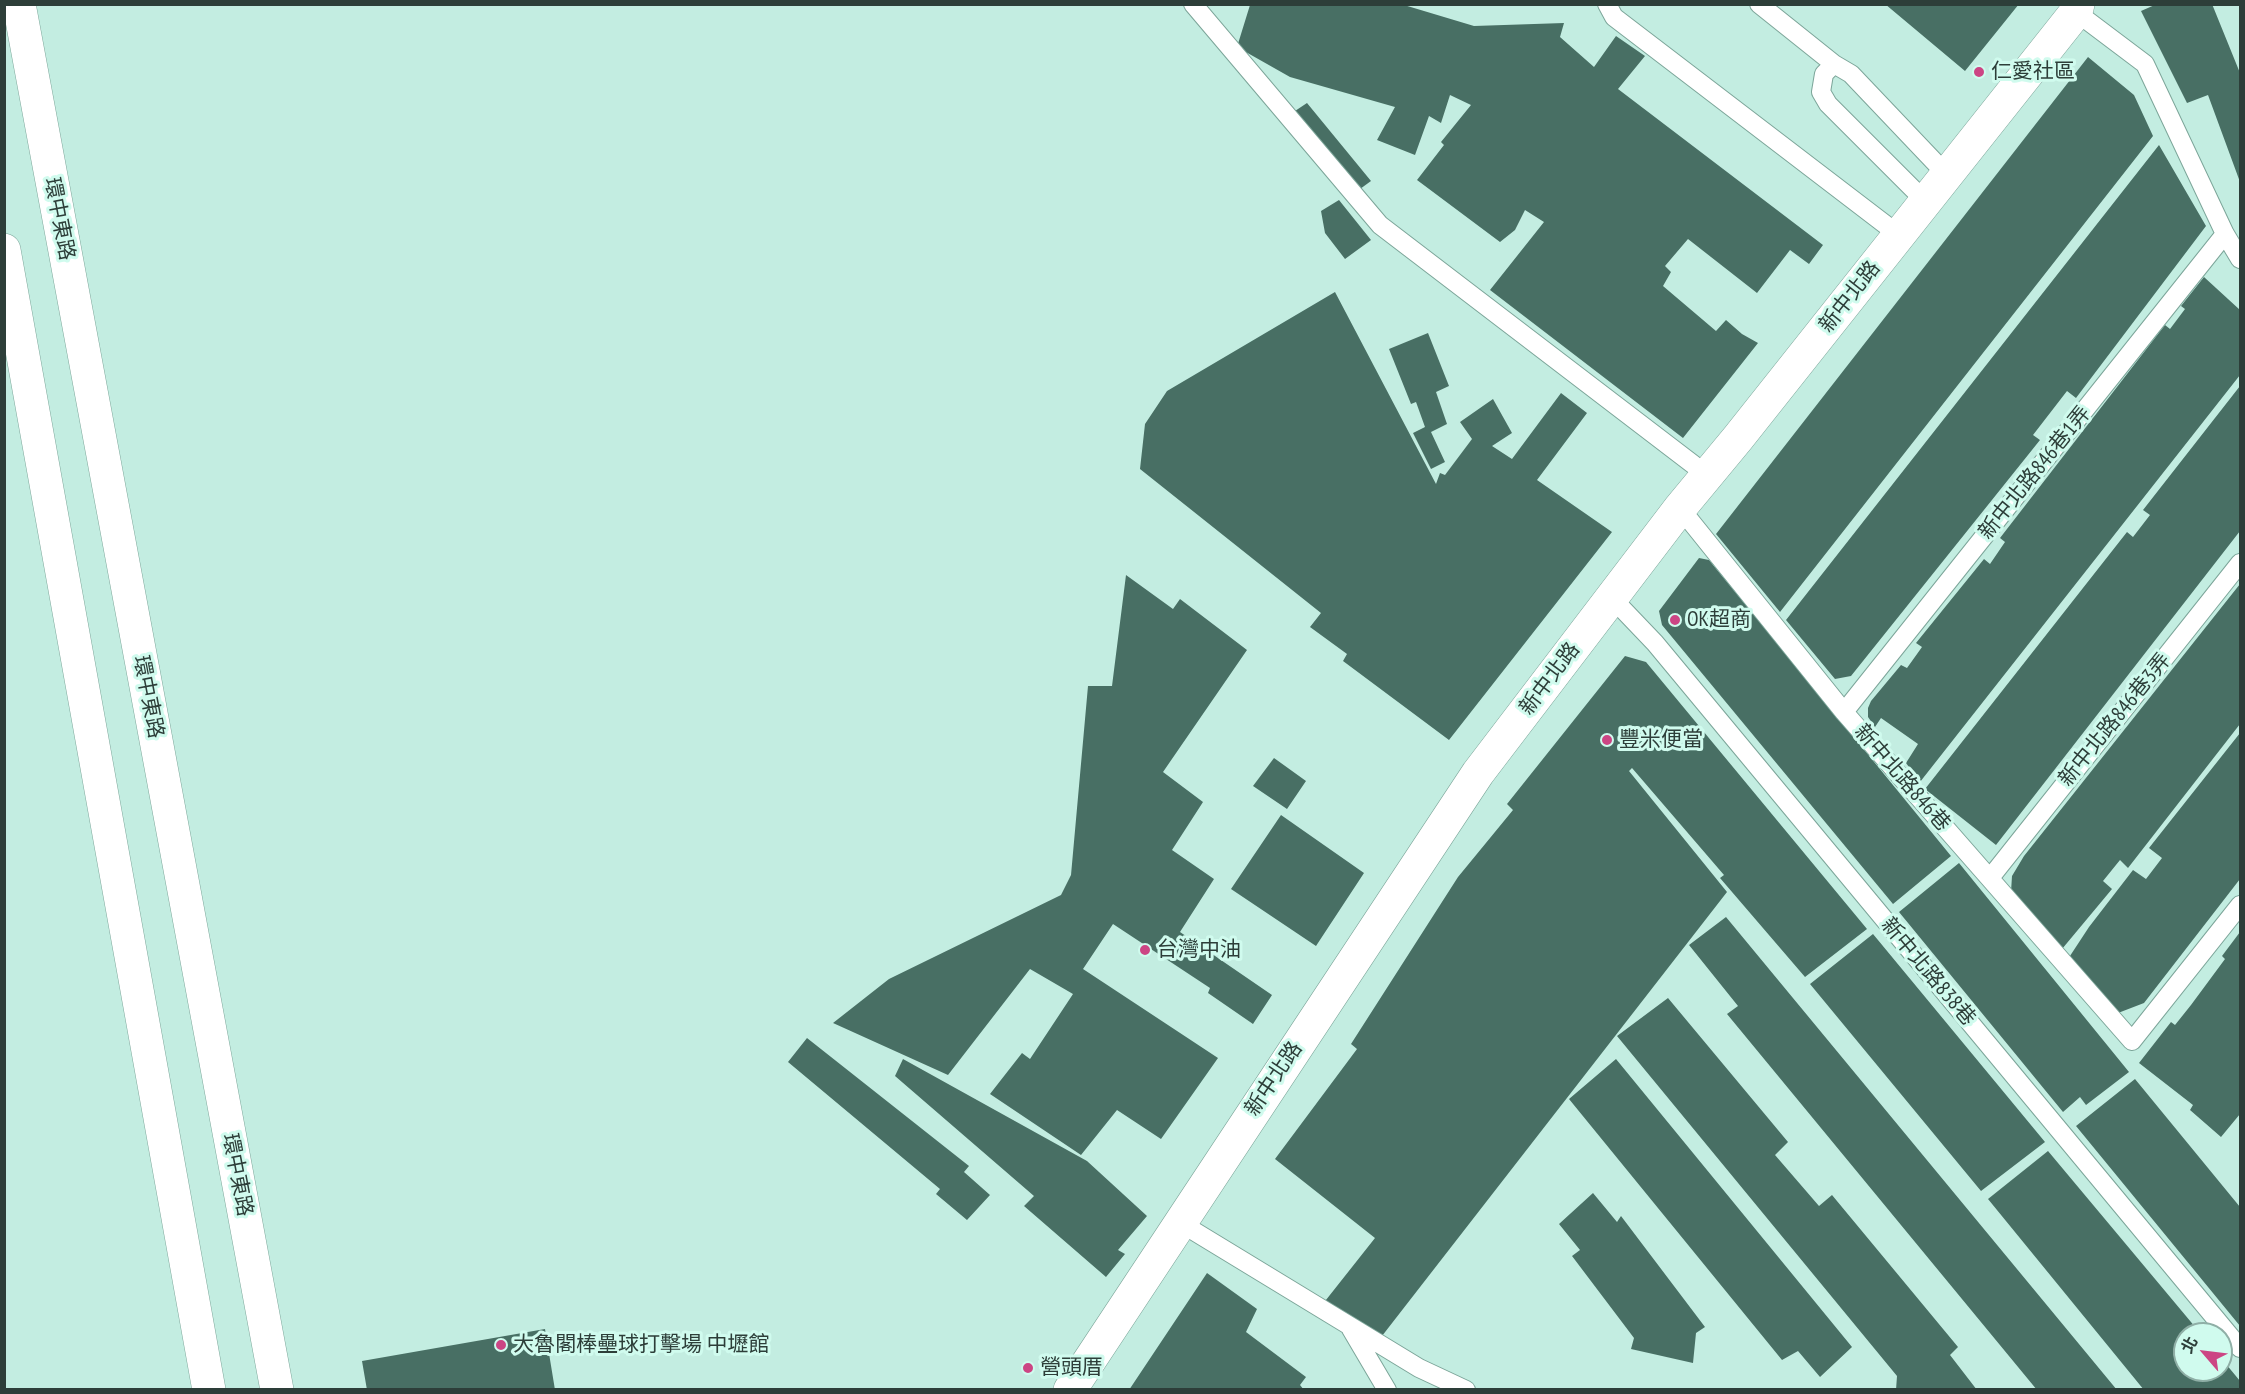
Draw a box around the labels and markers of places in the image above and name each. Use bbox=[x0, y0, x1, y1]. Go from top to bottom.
place label: 仁愛社區 bbox=[1991, 59, 2075, 85]
marker: 仁愛社區 bbox=[1972, 65, 1986, 79]
place label: OK超商 bbox=[1687, 607, 1751, 633]
marker: OK超商 bbox=[1668, 613, 1682, 627]
place label: 豐米便當 bbox=[1619, 727, 1703, 753]
marker: 豐米便當 bbox=[1600, 733, 1614, 747]
place label: 台灣中油 bbox=[1157, 937, 1241, 963]
marker: 台灣中油 bbox=[1138, 943, 1152, 957]
place label: 大魯閣棒壘球打擊場 中壢館 bbox=[513, 1332, 769, 1358]
marker: 大魯閣棒壘球打擊場 中壢館 bbox=[494, 1338, 508, 1352]
place label: 營頭厝 bbox=[1040, 1355, 1103, 1381]
marker: 營頭厝 bbox=[1021, 1361, 1035, 1375]

